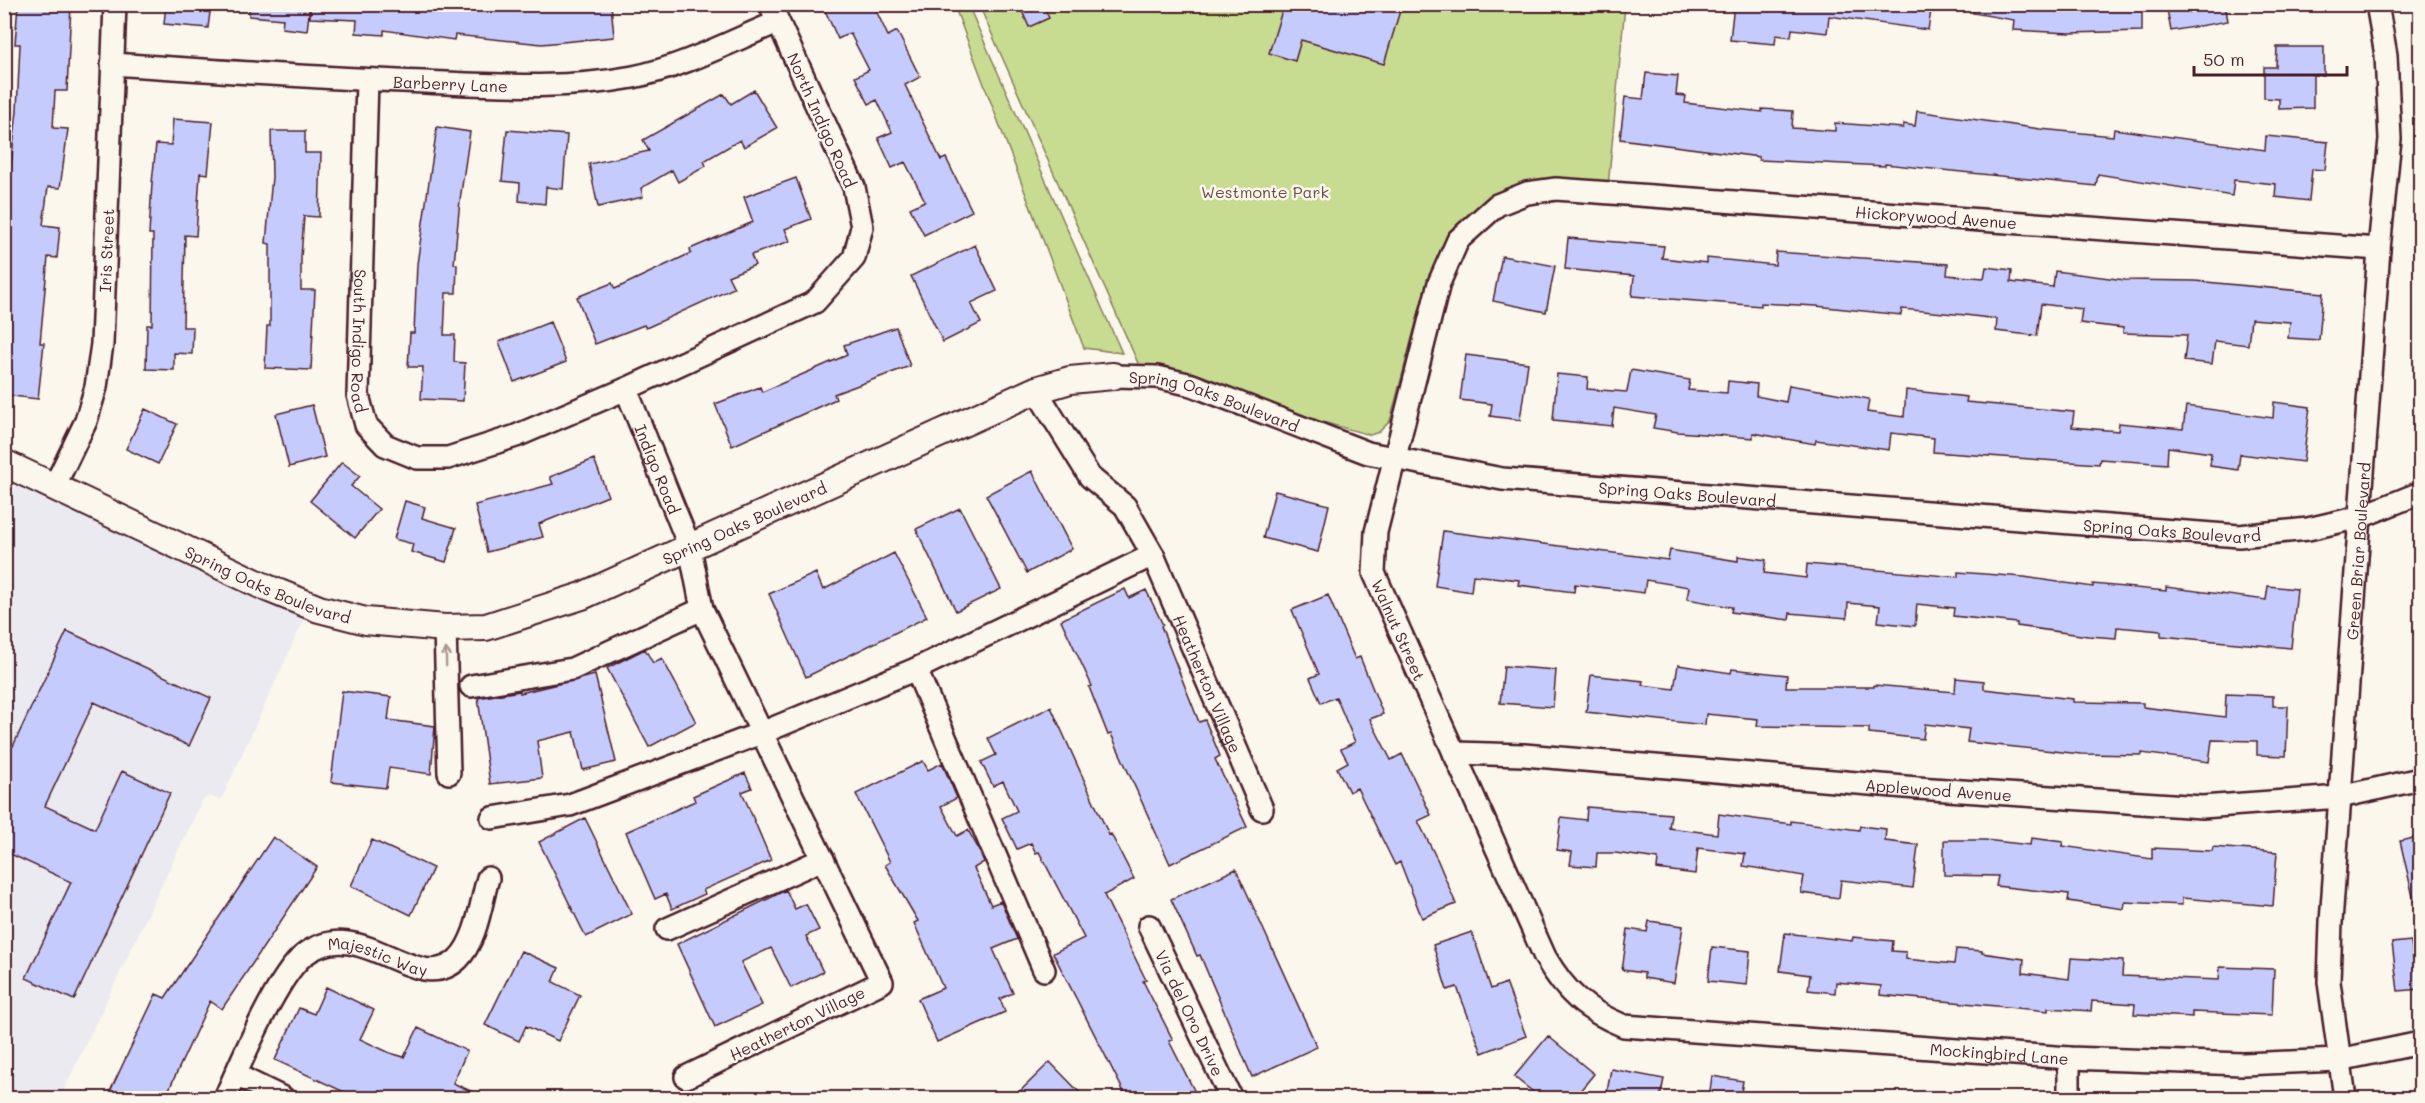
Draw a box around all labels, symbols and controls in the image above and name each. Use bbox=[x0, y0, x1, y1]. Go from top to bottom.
scale bar bbox=[2194, 39, 2347, 77]
text: 50 m bbox=[2203, 47, 2245, 71]
street label: North Indigo Road bbox=[783, 49, 861, 191]
street label: Barberry Lane bbox=[393, 70, 508, 96]
park label: Westmonte Park bbox=[1201, 181, 1329, 202]
street label: Hickorywood Avenue bbox=[1854, 201, 2018, 233]
street label: Iris Street bbox=[93, 208, 118, 293]
street label: South Indigo Road bbox=[347, 269, 373, 415]
street label: Spring Oaks Boulevard bbox=[1129, 366, 1302, 436]
street label: Indigo Road bbox=[631, 421, 686, 517]
street label: Green Briar Boulevard bbox=[2341, 461, 2374, 641]
street label: Spring Oaks Boulevard bbox=[659, 476, 829, 569]
street label: Spring Oaks Boulevard bbox=[1598, 476, 1777, 511]
street label: Spring Oaks Boulevard bbox=[2082, 513, 2262, 547]
street label: Spring Oaks Boulevard bbox=[182, 540, 353, 627]
street label: Walnut Street bbox=[1367, 576, 1431, 684]
street label: Heatherton Village bbox=[1169, 611, 1247, 756]
one-way arrow bbox=[440, 647, 451, 667]
street label: Applewood Avenue bbox=[1864, 773, 2013, 805]
street label: Majestic Way bbox=[326, 932, 429, 980]
street label: Via del Oro Drive bbox=[1151, 946, 1229, 1079]
street label: Heatherton Village bbox=[726, 981, 868, 1065]
street label: Mockingbird Lane bbox=[1929, 1038, 2069, 1068]

